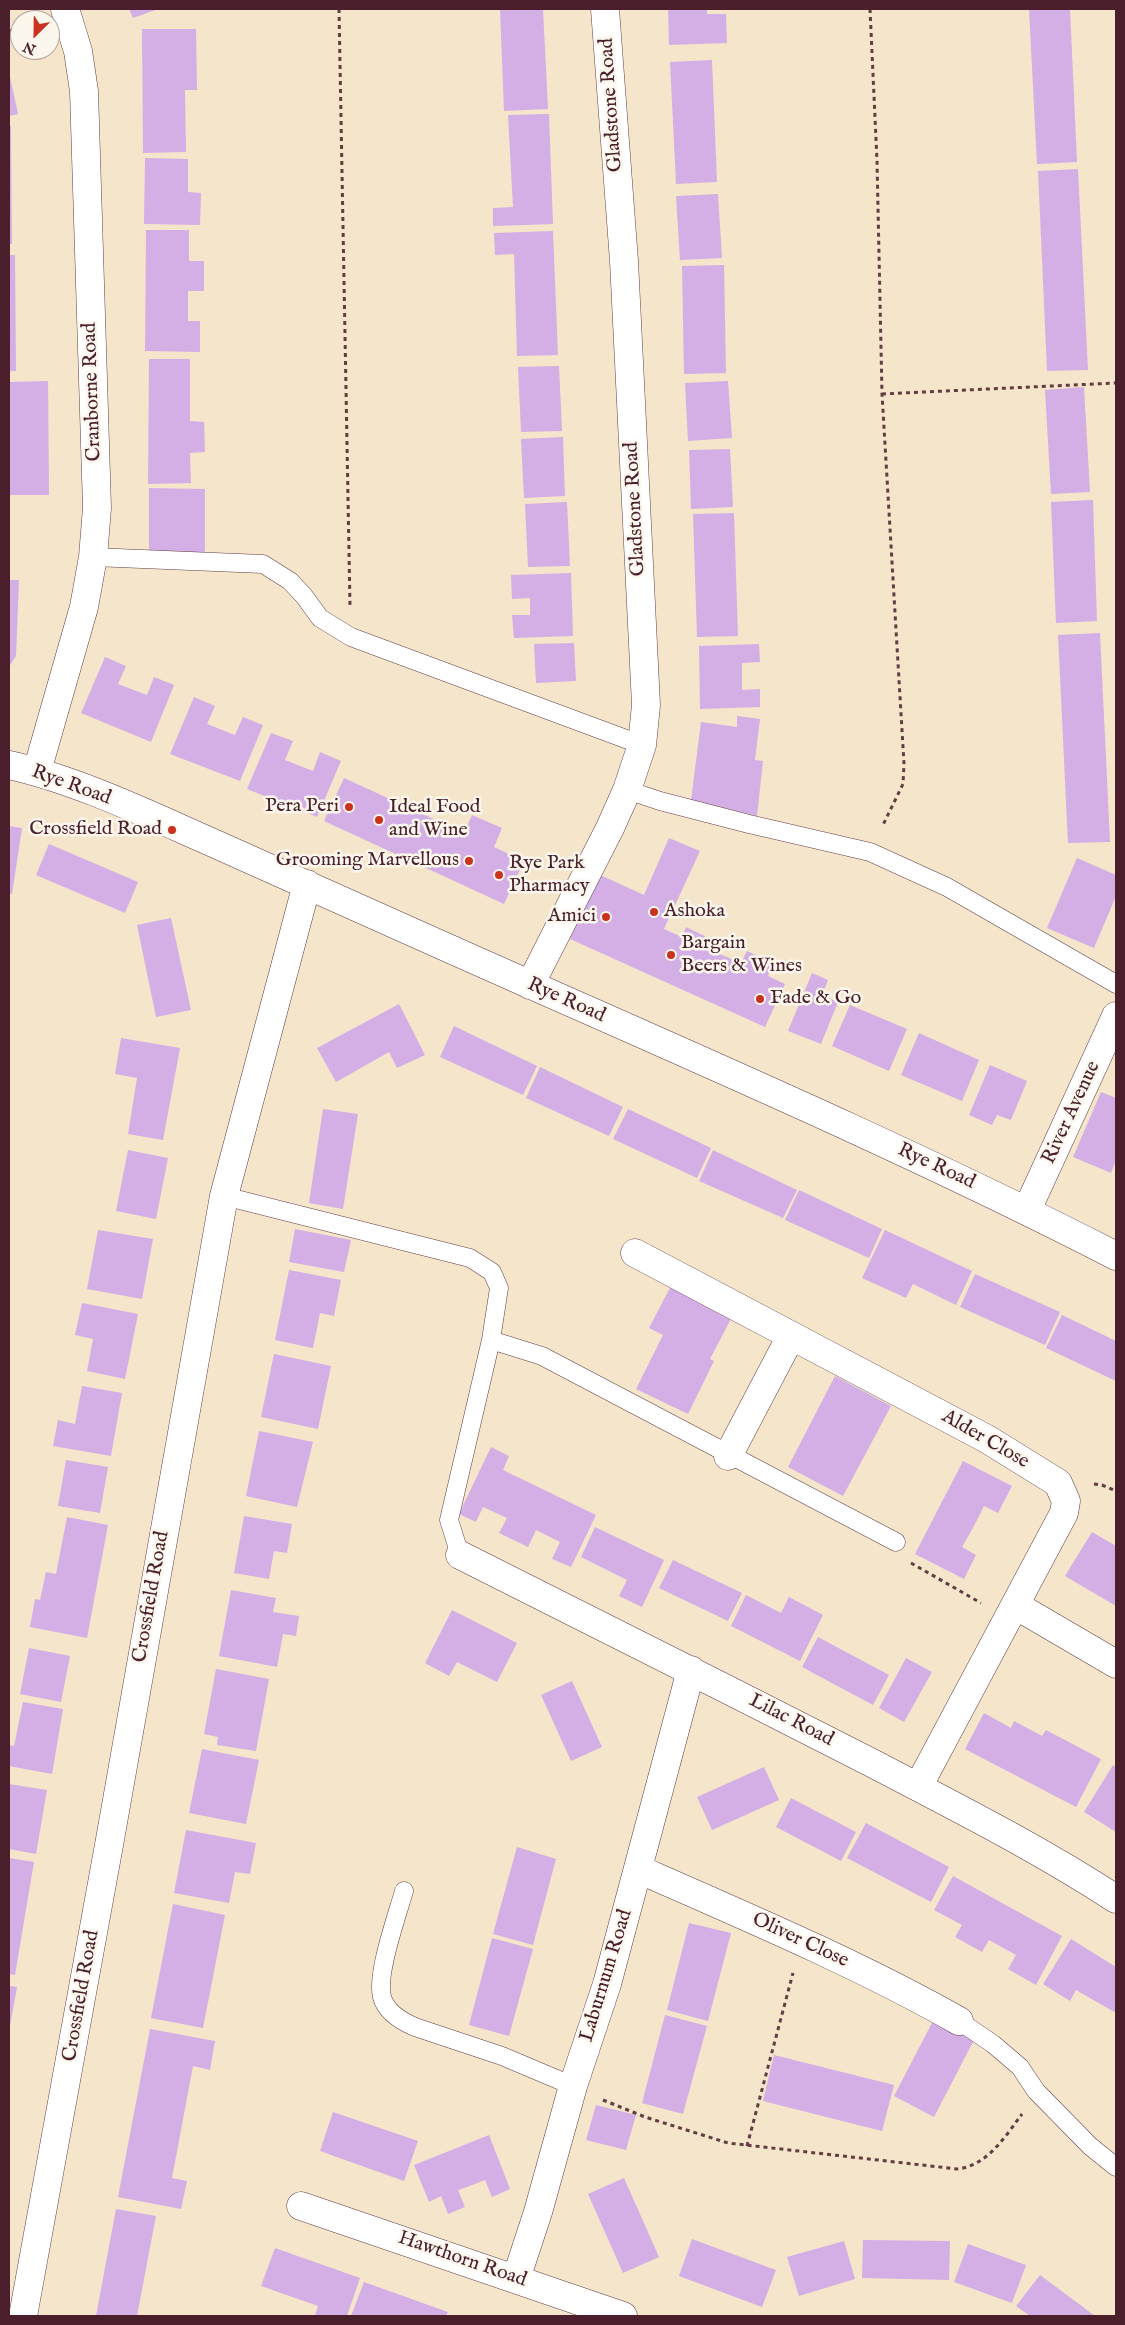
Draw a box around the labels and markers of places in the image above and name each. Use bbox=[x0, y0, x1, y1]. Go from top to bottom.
place label: Pera Peri bbox=[265, 795, 339, 819]
place label: Ideal Food and Wine bbox=[389, 796, 481, 843]
marker: Pera Peri bbox=[343, 801, 355, 813]
marker: Ideal Food and Wine bbox=[373, 814, 385, 826]
place label: Crossfield Road bbox=[29, 818, 162, 842]
marker: Crossfield Road bbox=[166, 824, 178, 836]
place label: Grooming Marvellous bbox=[276, 849, 459, 873]
place label: Rye Park Pharmacy bbox=[509, 852, 590, 899]
marker: Grooming Marvellous bbox=[463, 855, 475, 867]
marker: Rye Park Pharmacy bbox=[493, 869, 505, 881]
place label: Ashoka bbox=[664, 900, 725, 924]
place label: Amici bbox=[548, 905, 596, 929]
marker: Ashoka bbox=[648, 906, 660, 918]
marker: Amici bbox=[600, 911, 612, 923]
place label: Bargain Beers & Wines bbox=[681, 932, 802, 979]
marker: Bargain Beers & Wines bbox=[665, 949, 677, 961]
place label: Fade & Go bbox=[770, 987, 861, 1011]
marker: Fade & Go bbox=[754, 993, 766, 1005]

